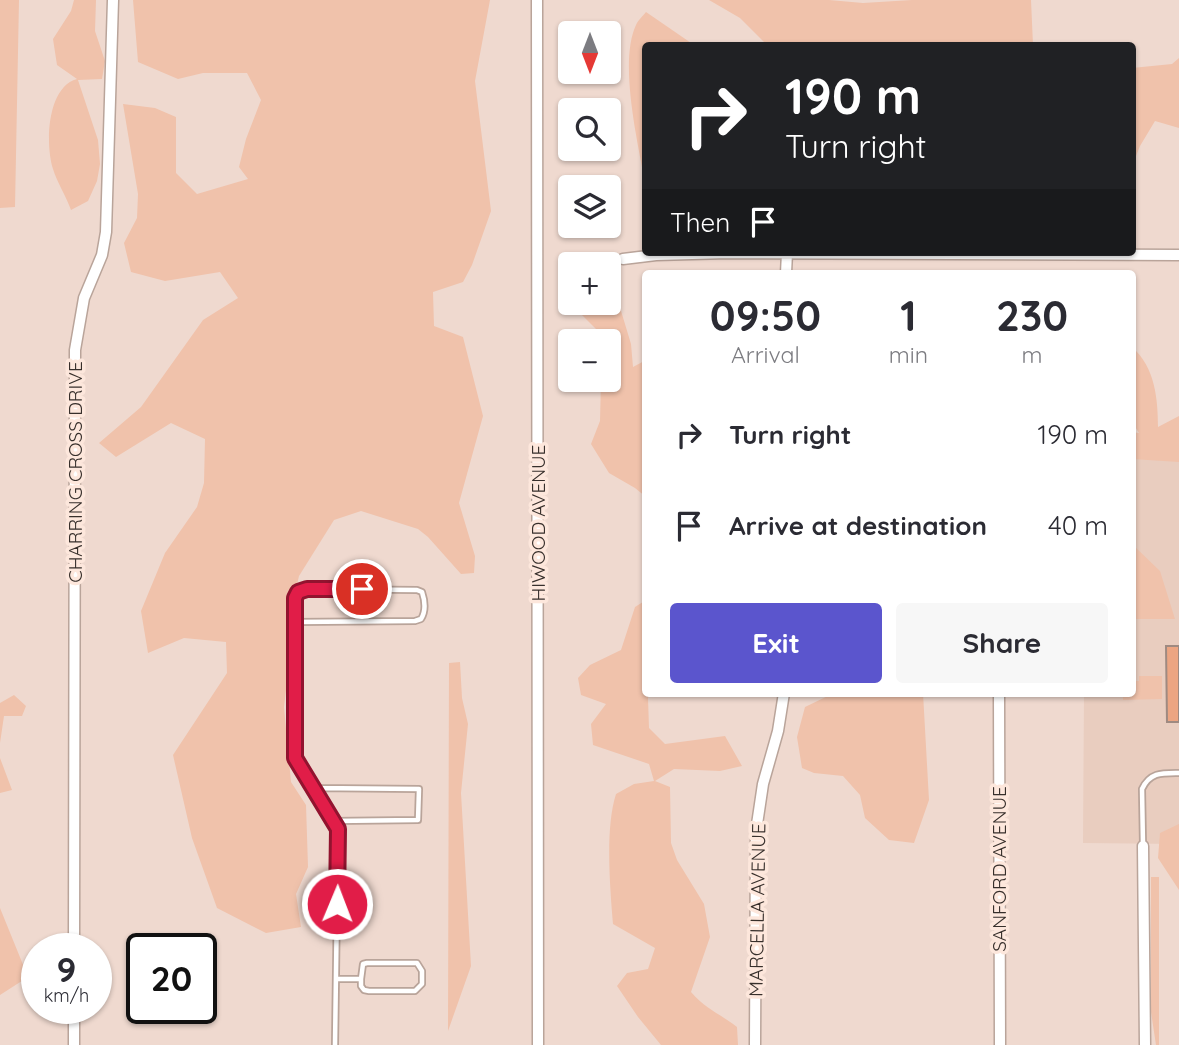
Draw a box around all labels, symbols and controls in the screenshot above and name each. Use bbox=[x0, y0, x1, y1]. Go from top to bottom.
north arrow bbox=[558, 21, 621, 84]
map controls bbox=[558, 21, 621, 392]
text: 190 m bbox=[785, 65, 921, 126]
icon: right bbox=[670, 70, 761, 161]
button: search bbox=[558, 98, 621, 161]
text: Turn right bbox=[785, 126, 926, 166]
button: layers bbox=[558, 175, 621, 238]
icon: arrive bbox=[744, 203, 782, 241]
text: Then bbox=[670, 206, 730, 239]
button: + bbox=[558, 252, 621, 315]
text: 09:50 bbox=[710, 289, 821, 342]
text: 1 bbox=[900, 289, 917, 342]
text: 230 bbox=[996, 289, 1068, 342]
button: − bbox=[558, 329, 621, 392]
text: Arrival bbox=[731, 340, 800, 369]
text: min bbox=[889, 340, 928, 369]
text: m bbox=[1022, 340, 1042, 369]
street label: CHARRING CROSS DRIVE bbox=[63, 361, 87, 583]
icon: right bbox=[670, 416, 708, 454]
text: Turn right bbox=[729, 418, 851, 451]
text: 190 m bbox=[1038, 418, 1108, 451]
street label: HIWOOD AVENUE bbox=[526, 445, 550, 601]
icon: arrive bbox=[670, 507, 708, 545]
text: Arrive at destination bbox=[729, 509, 987, 542]
text: 40 m bbox=[1048, 509, 1108, 542]
pin bbox=[332, 559, 392, 619]
icon: arrive bbox=[343, 570, 381, 608]
button: Exit bbox=[670, 603, 882, 683]
button: Share bbox=[896, 603, 1108, 683]
street label: SANFORD AVENUE bbox=[987, 786, 1011, 952]
street label: MARCELLA AVENUE bbox=[743, 823, 771, 997]
position arrow bbox=[300, 867, 374, 941]
speed limit sign: 20 bbox=[126, 933, 217, 1024]
text: 9 bbox=[57, 947, 76, 991]
text: km/h bbox=[44, 984, 89, 1007]

